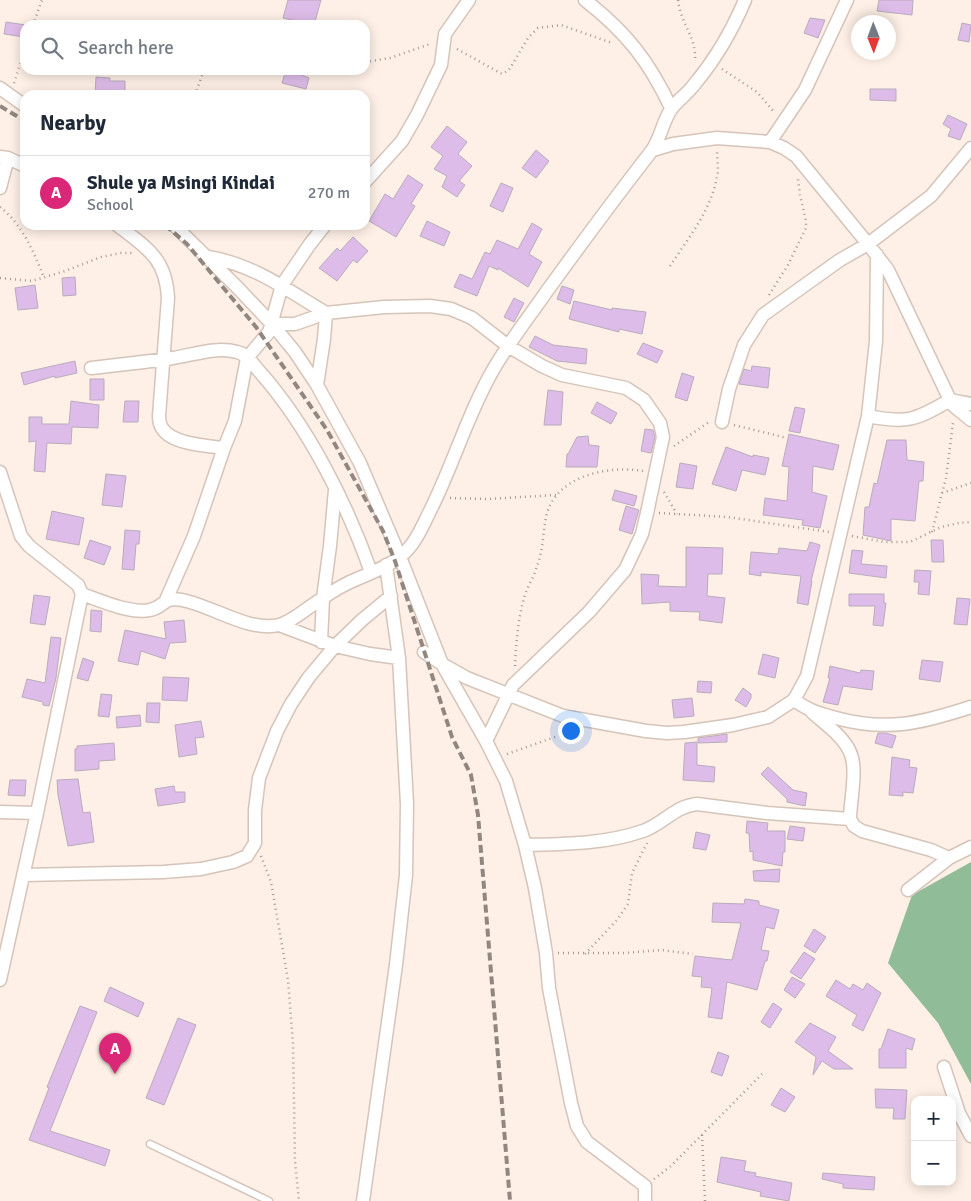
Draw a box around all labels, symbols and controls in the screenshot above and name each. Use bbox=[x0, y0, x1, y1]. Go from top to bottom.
north arrow bbox=[851, 15, 896, 60]
search box bbox=[20, 20, 370, 75]
icon: search bbox=[38, 34, 66, 62]
text: Search here bbox=[78, 36, 174, 60]
text: Nearby bbox=[40, 110, 106, 136]
text: Shule ya Msingi Kindai bbox=[87, 171, 275, 195]
text: A bbox=[51, 183, 61, 203]
text: 270 m bbox=[308, 183, 350, 203]
text: School bbox=[87, 195, 133, 215]
your location bbox=[558, 718, 584, 744]
pin: A bbox=[99, 1033, 131, 1074]
map controls bbox=[911, 1096, 956, 1186]
button: + bbox=[911, 1096, 956, 1141]
button: − bbox=[911, 1141, 956, 1186]

